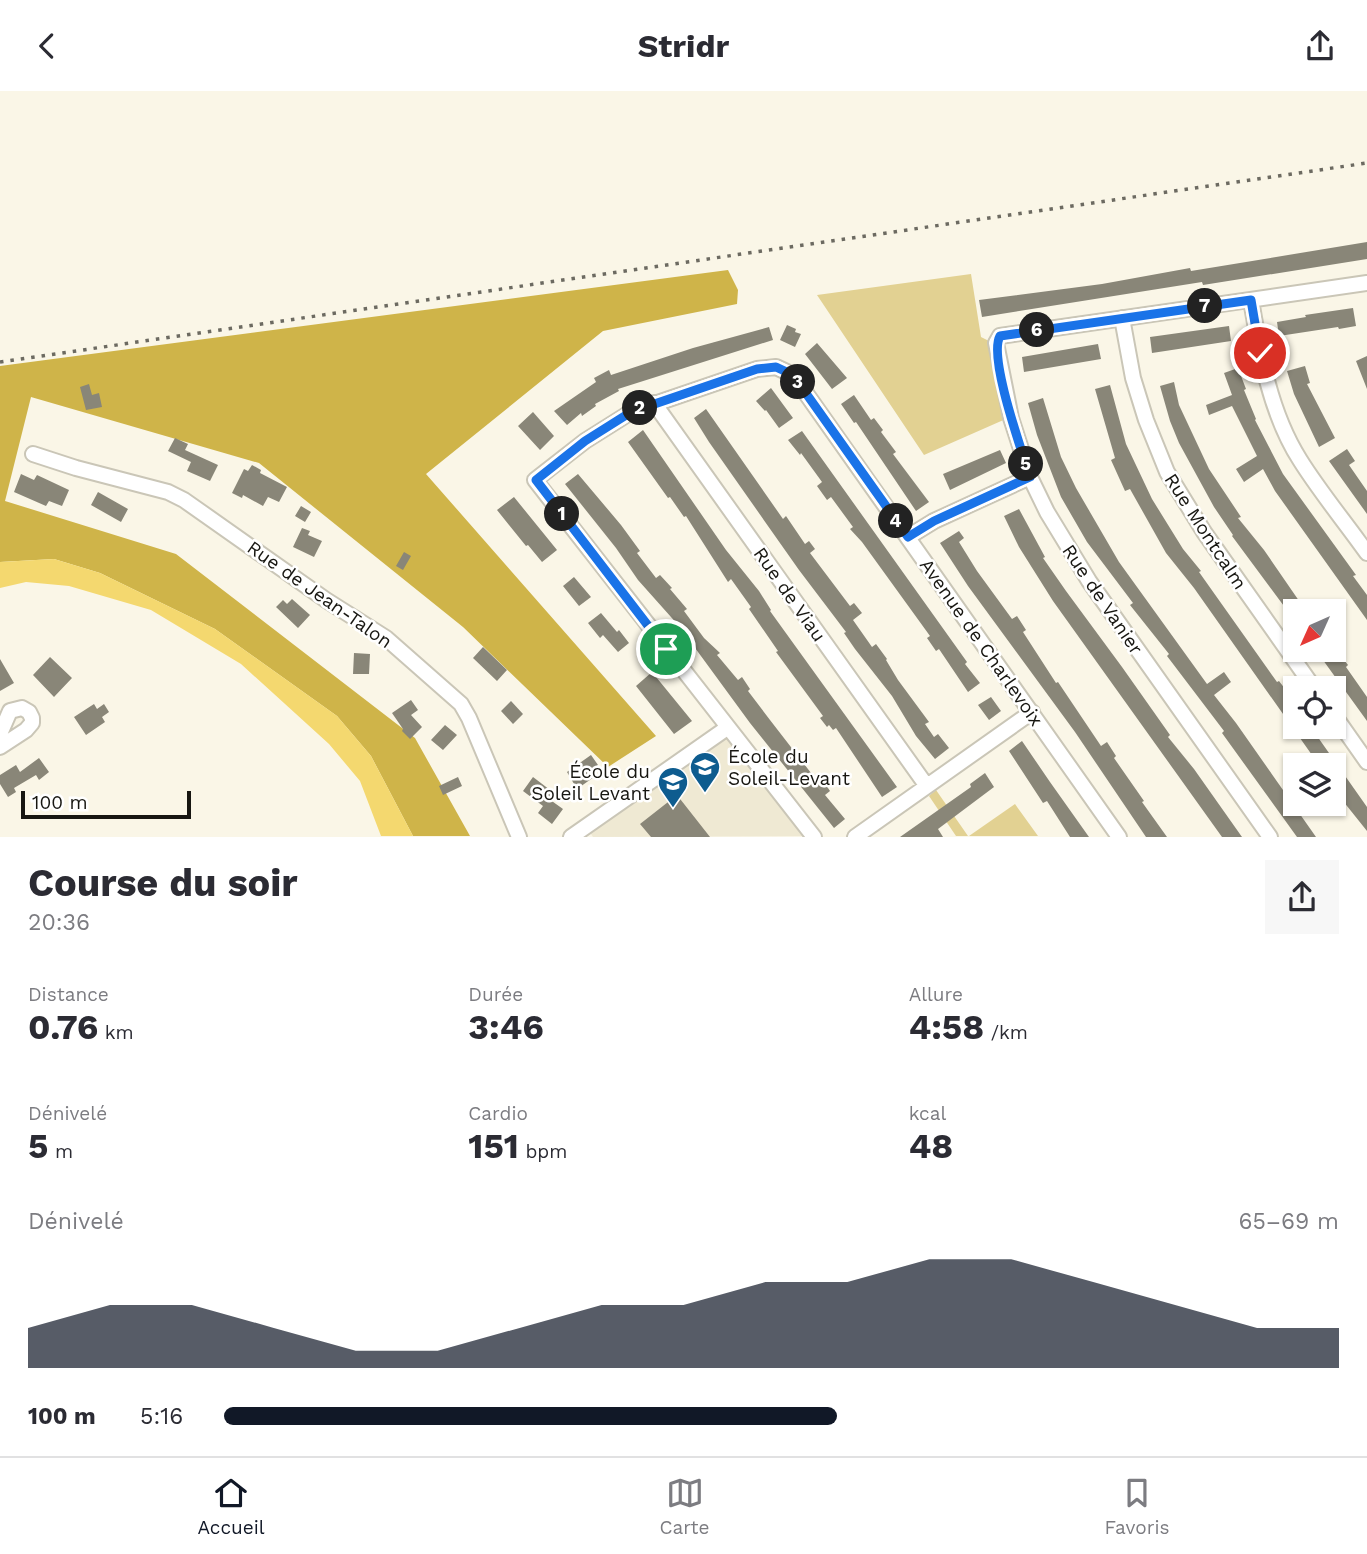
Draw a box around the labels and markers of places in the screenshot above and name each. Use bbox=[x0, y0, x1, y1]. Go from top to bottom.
pin: 7 bbox=[1188, 289, 1222, 323]
pin: 6 bbox=[1020, 313, 1054, 347]
pin bbox=[1230, 323, 1290, 383]
pin: 3 bbox=[780, 365, 816, 399]
pin: 2 bbox=[622, 391, 658, 425]
pin: 5 bbox=[1009, 447, 1044, 481]
pin: 1 bbox=[544, 497, 580, 531]
pin: 4 bbox=[878, 503, 914, 539]
pin bbox=[636, 619, 696, 679]
place label: École du Soleil-Levant bbox=[728, 745, 850, 790]
school or university icon: École du Soleil-Levant bbox=[688, 750, 722, 794]
place label: École du Soleil Levant bbox=[531, 760, 650, 805]
school or university icon: École du Soleil Levant bbox=[656, 765, 690, 809]

